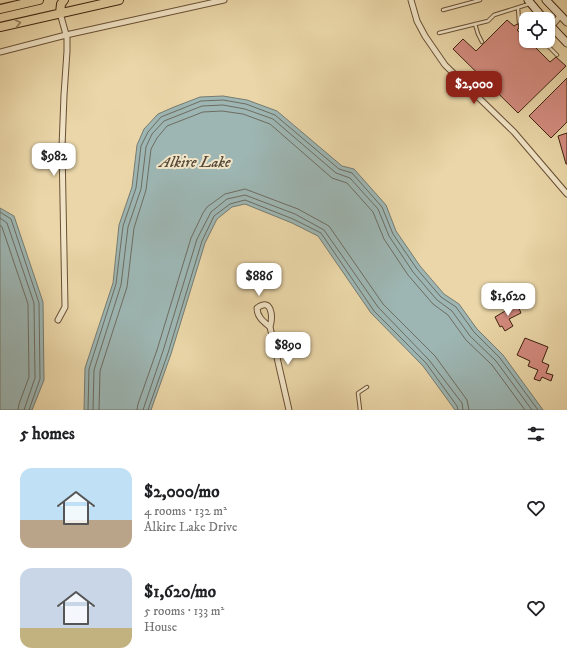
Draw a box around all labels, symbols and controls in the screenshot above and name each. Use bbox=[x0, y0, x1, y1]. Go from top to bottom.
map controls bbox=[519, 12, 555, 48]
button: locate bbox=[519, 12, 555, 48]
one-way arrow bbox=[15, 19, 21, 27]
pin: $2,000 bbox=[441, 71, 507, 105]
text: $2,000 bbox=[455, 76, 493, 92]
pin: $982 bbox=[30, 143, 78, 177]
text: $982 bbox=[41, 148, 67, 164]
water label: Alkire Lake bbox=[158, 152, 231, 172]
pin: $886 bbox=[235, 263, 283, 297]
text: $886 bbox=[246, 268, 272, 284]
pin: $1,620 bbox=[475, 283, 541, 317]
text: $1,620 bbox=[490, 288, 526, 304]
pin: $890 bbox=[264, 332, 312, 366]
text: $890 bbox=[274, 337, 302, 353]
text: 5 homes bbox=[20, 423, 75, 445]
icon: filters bbox=[525, 423, 547, 445]
text: $2,000/mo bbox=[144, 481, 219, 503]
icon: home bbox=[52, 484, 100, 532]
icon: heart bbox=[525, 497, 547, 519]
text: 4 rooms · 132 m² bbox=[144, 503, 227, 519]
text: Alkire Lake Drive bbox=[144, 519, 237, 535]
text: $1,620/mo bbox=[144, 581, 216, 603]
icon: home bbox=[52, 584, 100, 632]
icon: heart bbox=[525, 597, 547, 619]
text: 5 rooms · 133 m² bbox=[144, 603, 224, 619]
text: House bbox=[144, 619, 177, 635]

